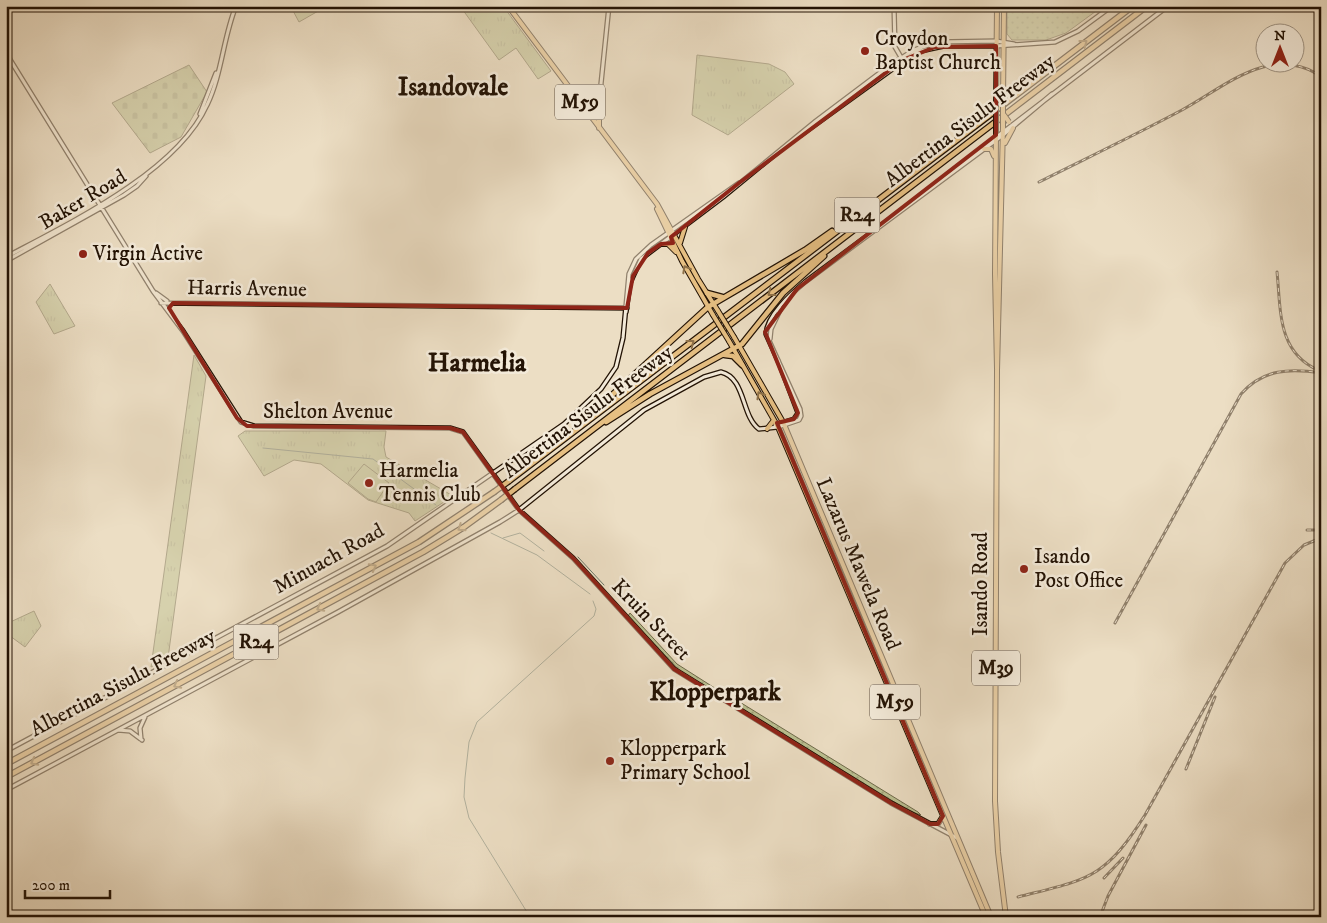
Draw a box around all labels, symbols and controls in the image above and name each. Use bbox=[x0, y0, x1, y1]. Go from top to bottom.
north arrow bbox=[1254, 22, 1304, 72]
place label: Croydon Baptist Church bbox=[875, 26, 1001, 76]
text: N bbox=[1274, 27, 1286, 45]
one-way arrow bbox=[1079, 40, 1088, 49]
marker: Croydon Baptist Church bbox=[859, 45, 871, 57]
street label: Albertina Sisulu Freeway bbox=[880, 48, 1061, 193]
district label: Isandovale bbox=[398, 71, 509, 104]
road number: M59 bbox=[555, 84, 605, 120]
street label: Baker Road bbox=[35, 164, 132, 236]
road number: R24 bbox=[834, 198, 880, 232]
place label: Virgin Active bbox=[92, 241, 203, 267]
marker: Virgin Active bbox=[77, 248, 89, 260]
one-way arrow bbox=[682, 265, 692, 274]
street label: Harris Avenue bbox=[187, 275, 307, 303]
one-way arrow bbox=[767, 287, 777, 296]
street label: Albertina Sisulu Freeway bbox=[498, 339, 679, 484]
one-way arrow bbox=[685, 340, 695, 349]
district label: Harmelia bbox=[428, 347, 527, 380]
one-way arrow bbox=[756, 391, 766, 400]
street label: Shelton Avenue bbox=[263, 399, 393, 425]
place label: Harmelia Tennis Club bbox=[379, 458, 481, 508]
street label: Lazarus Mawela Road bbox=[810, 474, 906, 655]
marker: Harmelia Tennis Club bbox=[363, 477, 375, 489]
street label: Minuach Road bbox=[269, 518, 389, 600]
one-way arrow bbox=[458, 522, 467, 531]
street label: Isando Road bbox=[968, 531, 994, 636]
place label: Isando Post Office bbox=[1034, 544, 1124, 594]
one-way arrow bbox=[368, 563, 377, 573]
marker: Isando Post Office bbox=[1018, 563, 1030, 575]
street label: Kruin Street bbox=[606, 574, 696, 666]
one-way arrow bbox=[316, 602, 325, 612]
street label: Albertina Sisulu Freeway bbox=[26, 623, 221, 743]
road number: R24 bbox=[234, 624, 278, 660]
road number: M39 bbox=[972, 650, 1020, 686]
district label: Klopperpark bbox=[649, 676, 782, 709]
one-way arrow bbox=[173, 679, 182, 689]
road number: M59 bbox=[870, 684, 920, 720]
place label: Klopperpark Primary School bbox=[620, 736, 751, 786]
marker: Klopperpark Primary School bbox=[604, 755, 616, 767]
one-way arrow bbox=[30, 756, 39, 766]
scale bar bbox=[25, 868, 110, 900]
text: 200 m bbox=[32, 876, 70, 895]

